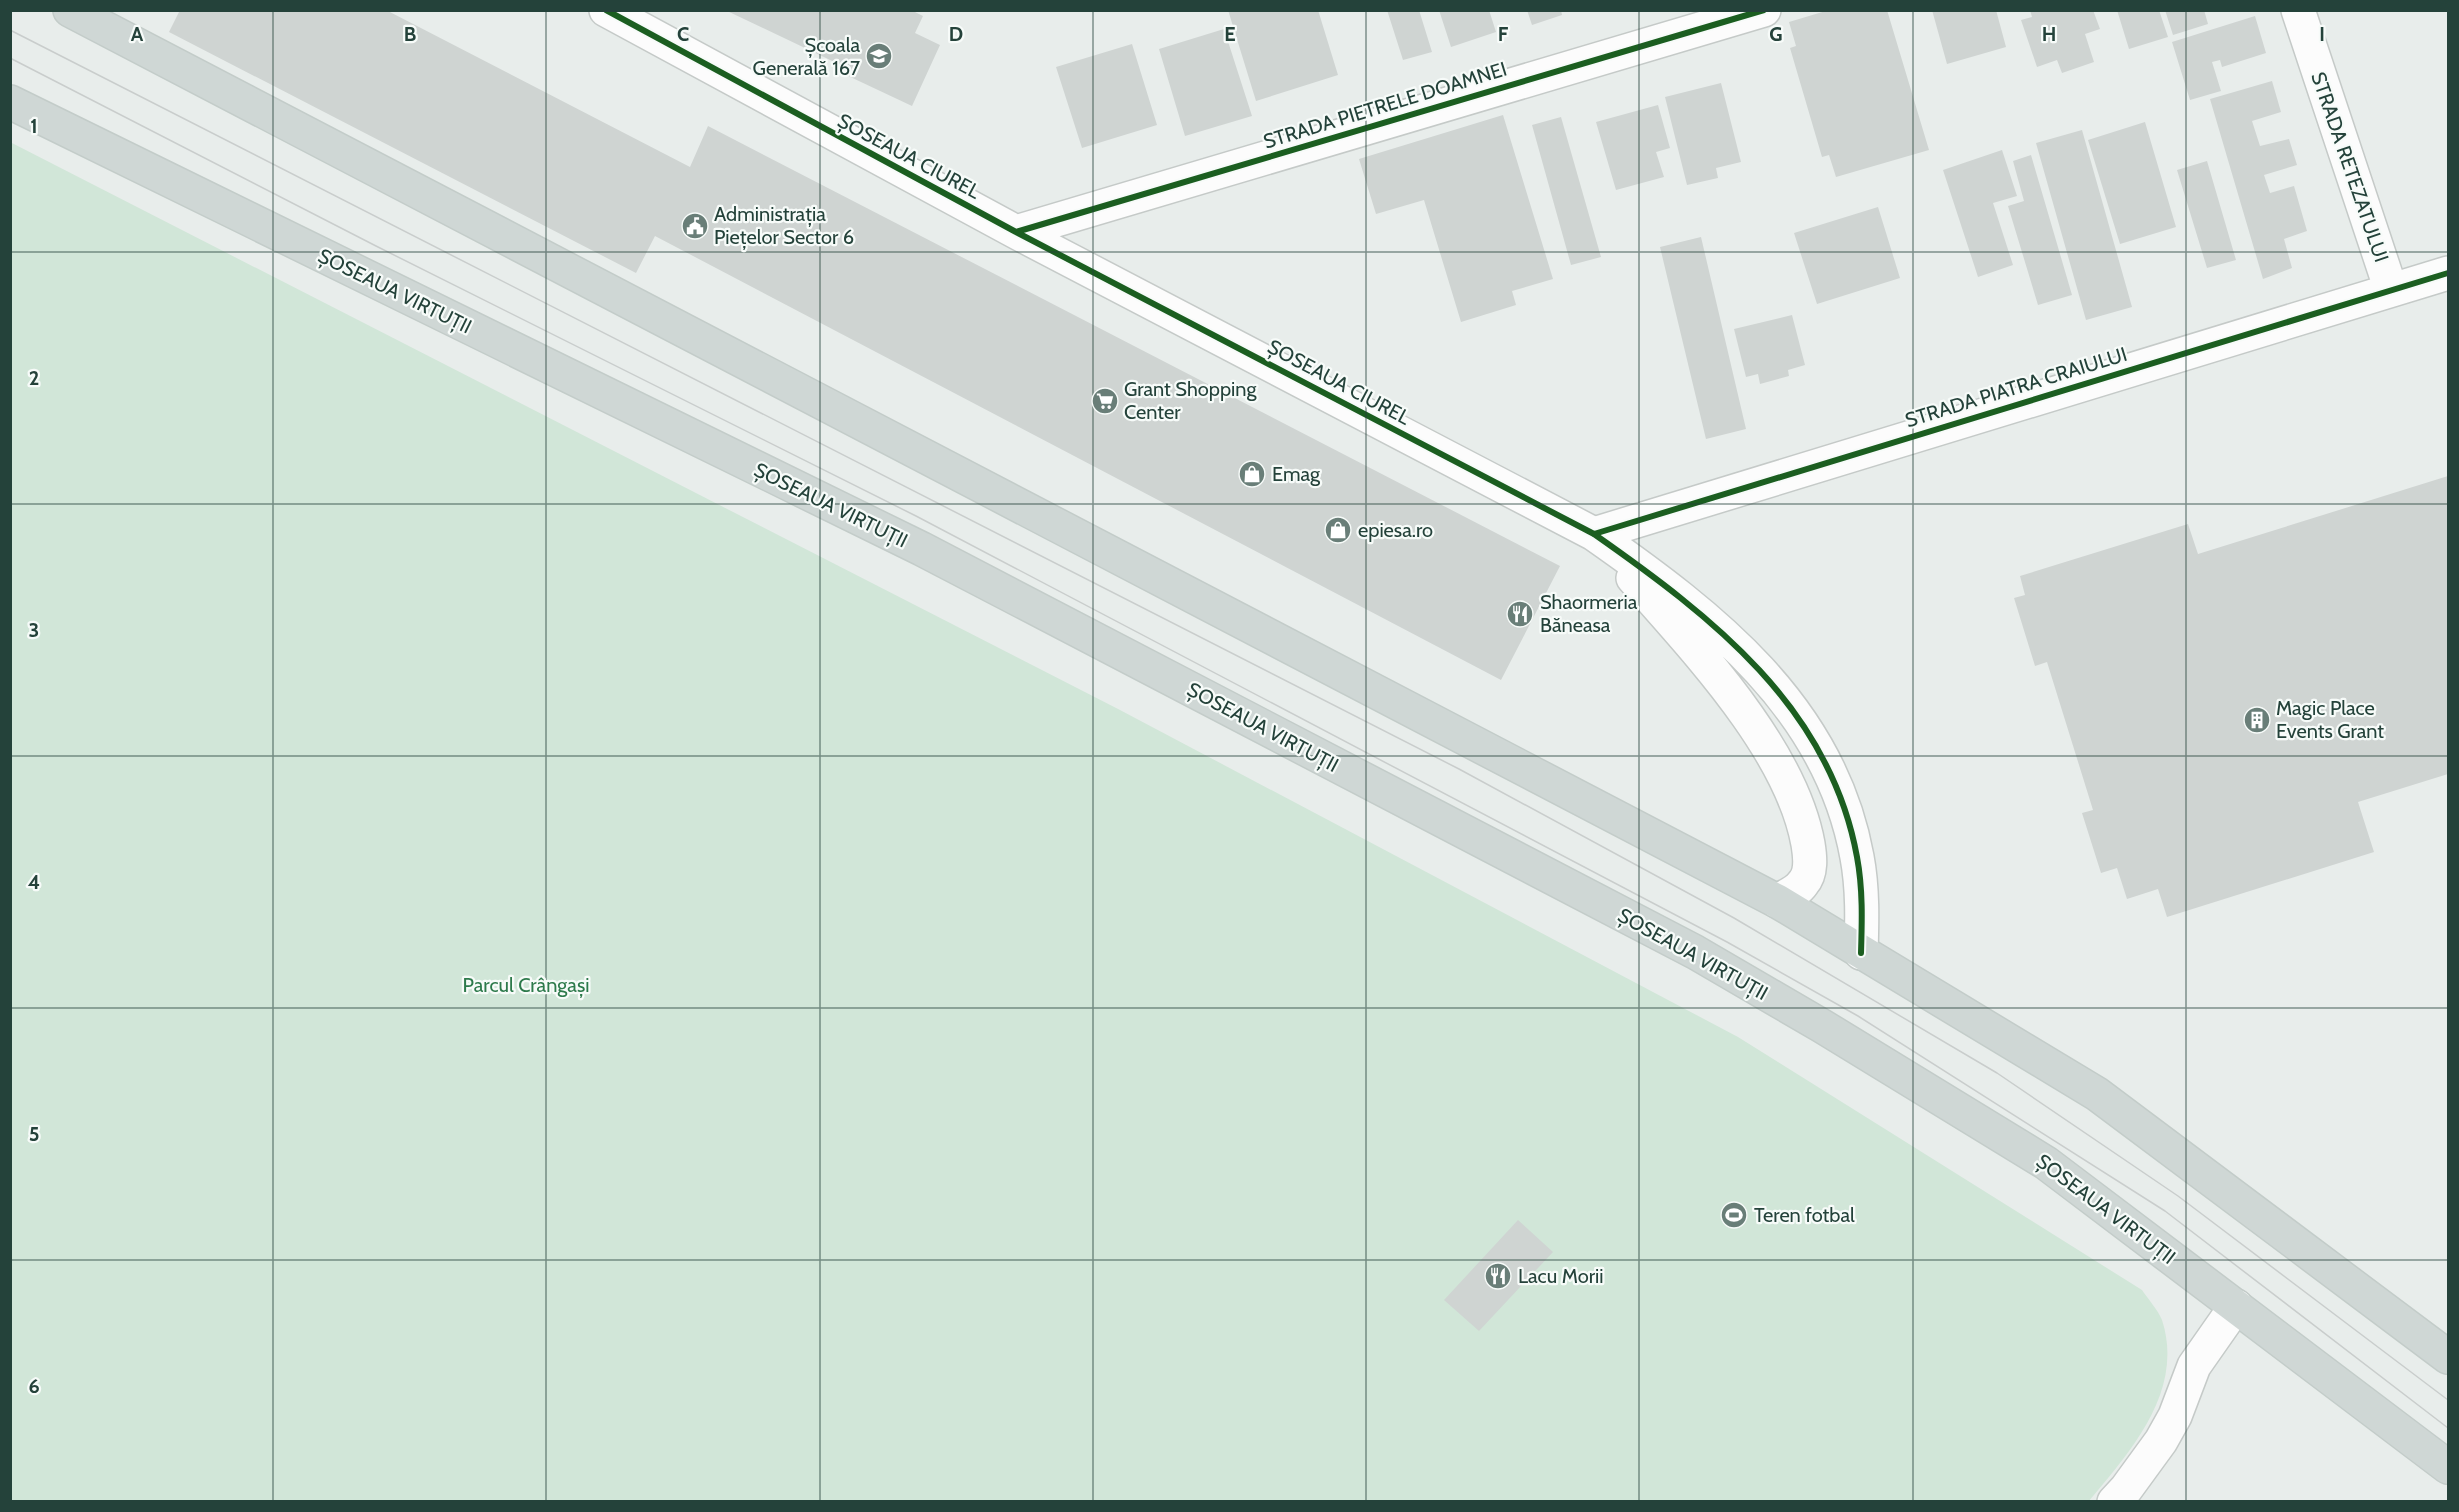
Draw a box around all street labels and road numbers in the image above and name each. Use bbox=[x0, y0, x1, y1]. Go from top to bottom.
street label: STRADA PIETRELE DOAMNEI bbox=[1260, 56, 1510, 154]
street label: STRADA RETEZATULUI bbox=[2306, 69, 2394, 265]
street label: ȘOSEAUA CIUREL bbox=[833, 108, 984, 205]
street label: ȘOSEAUA VIRTUȚII bbox=[314, 243, 476, 339]
street label: ȘOSEAUA CIUREL bbox=[1263, 334, 1414, 431]
street label: STRADA PIATRA CRAIULUI bbox=[1902, 342, 2130, 432]
street label: ȘOSEAUA VIRTUȚII bbox=[750, 457, 912, 553]
street label: ȘOSEAUA VIRTUȚII bbox=[1183, 677, 1343, 778]
street label: ȘOSEAUA VIRTUȚII bbox=[1613, 903, 1772, 1006]
street label: ȘOSEAUA VIRTUȚII bbox=[2031, 1149, 2180, 1270]

